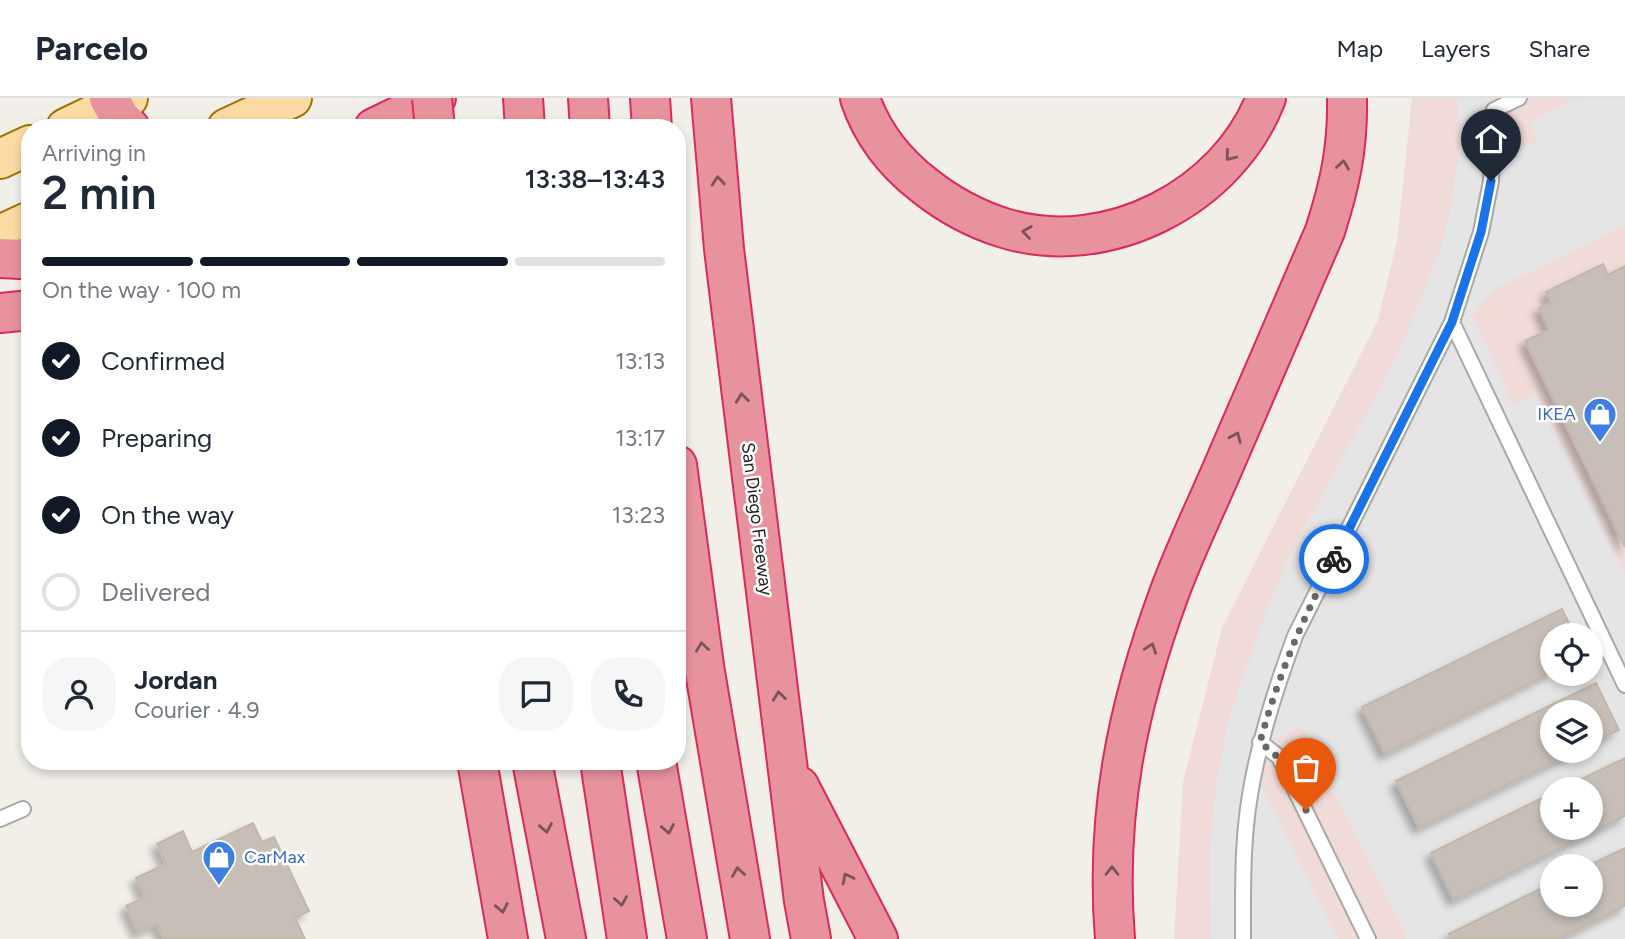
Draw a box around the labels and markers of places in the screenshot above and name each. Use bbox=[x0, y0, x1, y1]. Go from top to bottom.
pin bbox=[1461, 109, 1521, 181]
shop icon: IKEA bbox=[1581, 395, 1619, 444]
place label: IKEA bbox=[1537, 403, 1576, 425]
pin bbox=[1276, 738, 1336, 810]
shop icon: CarMax bbox=[200, 838, 238, 887]
place label: CarMax bbox=[244, 846, 306, 868]

